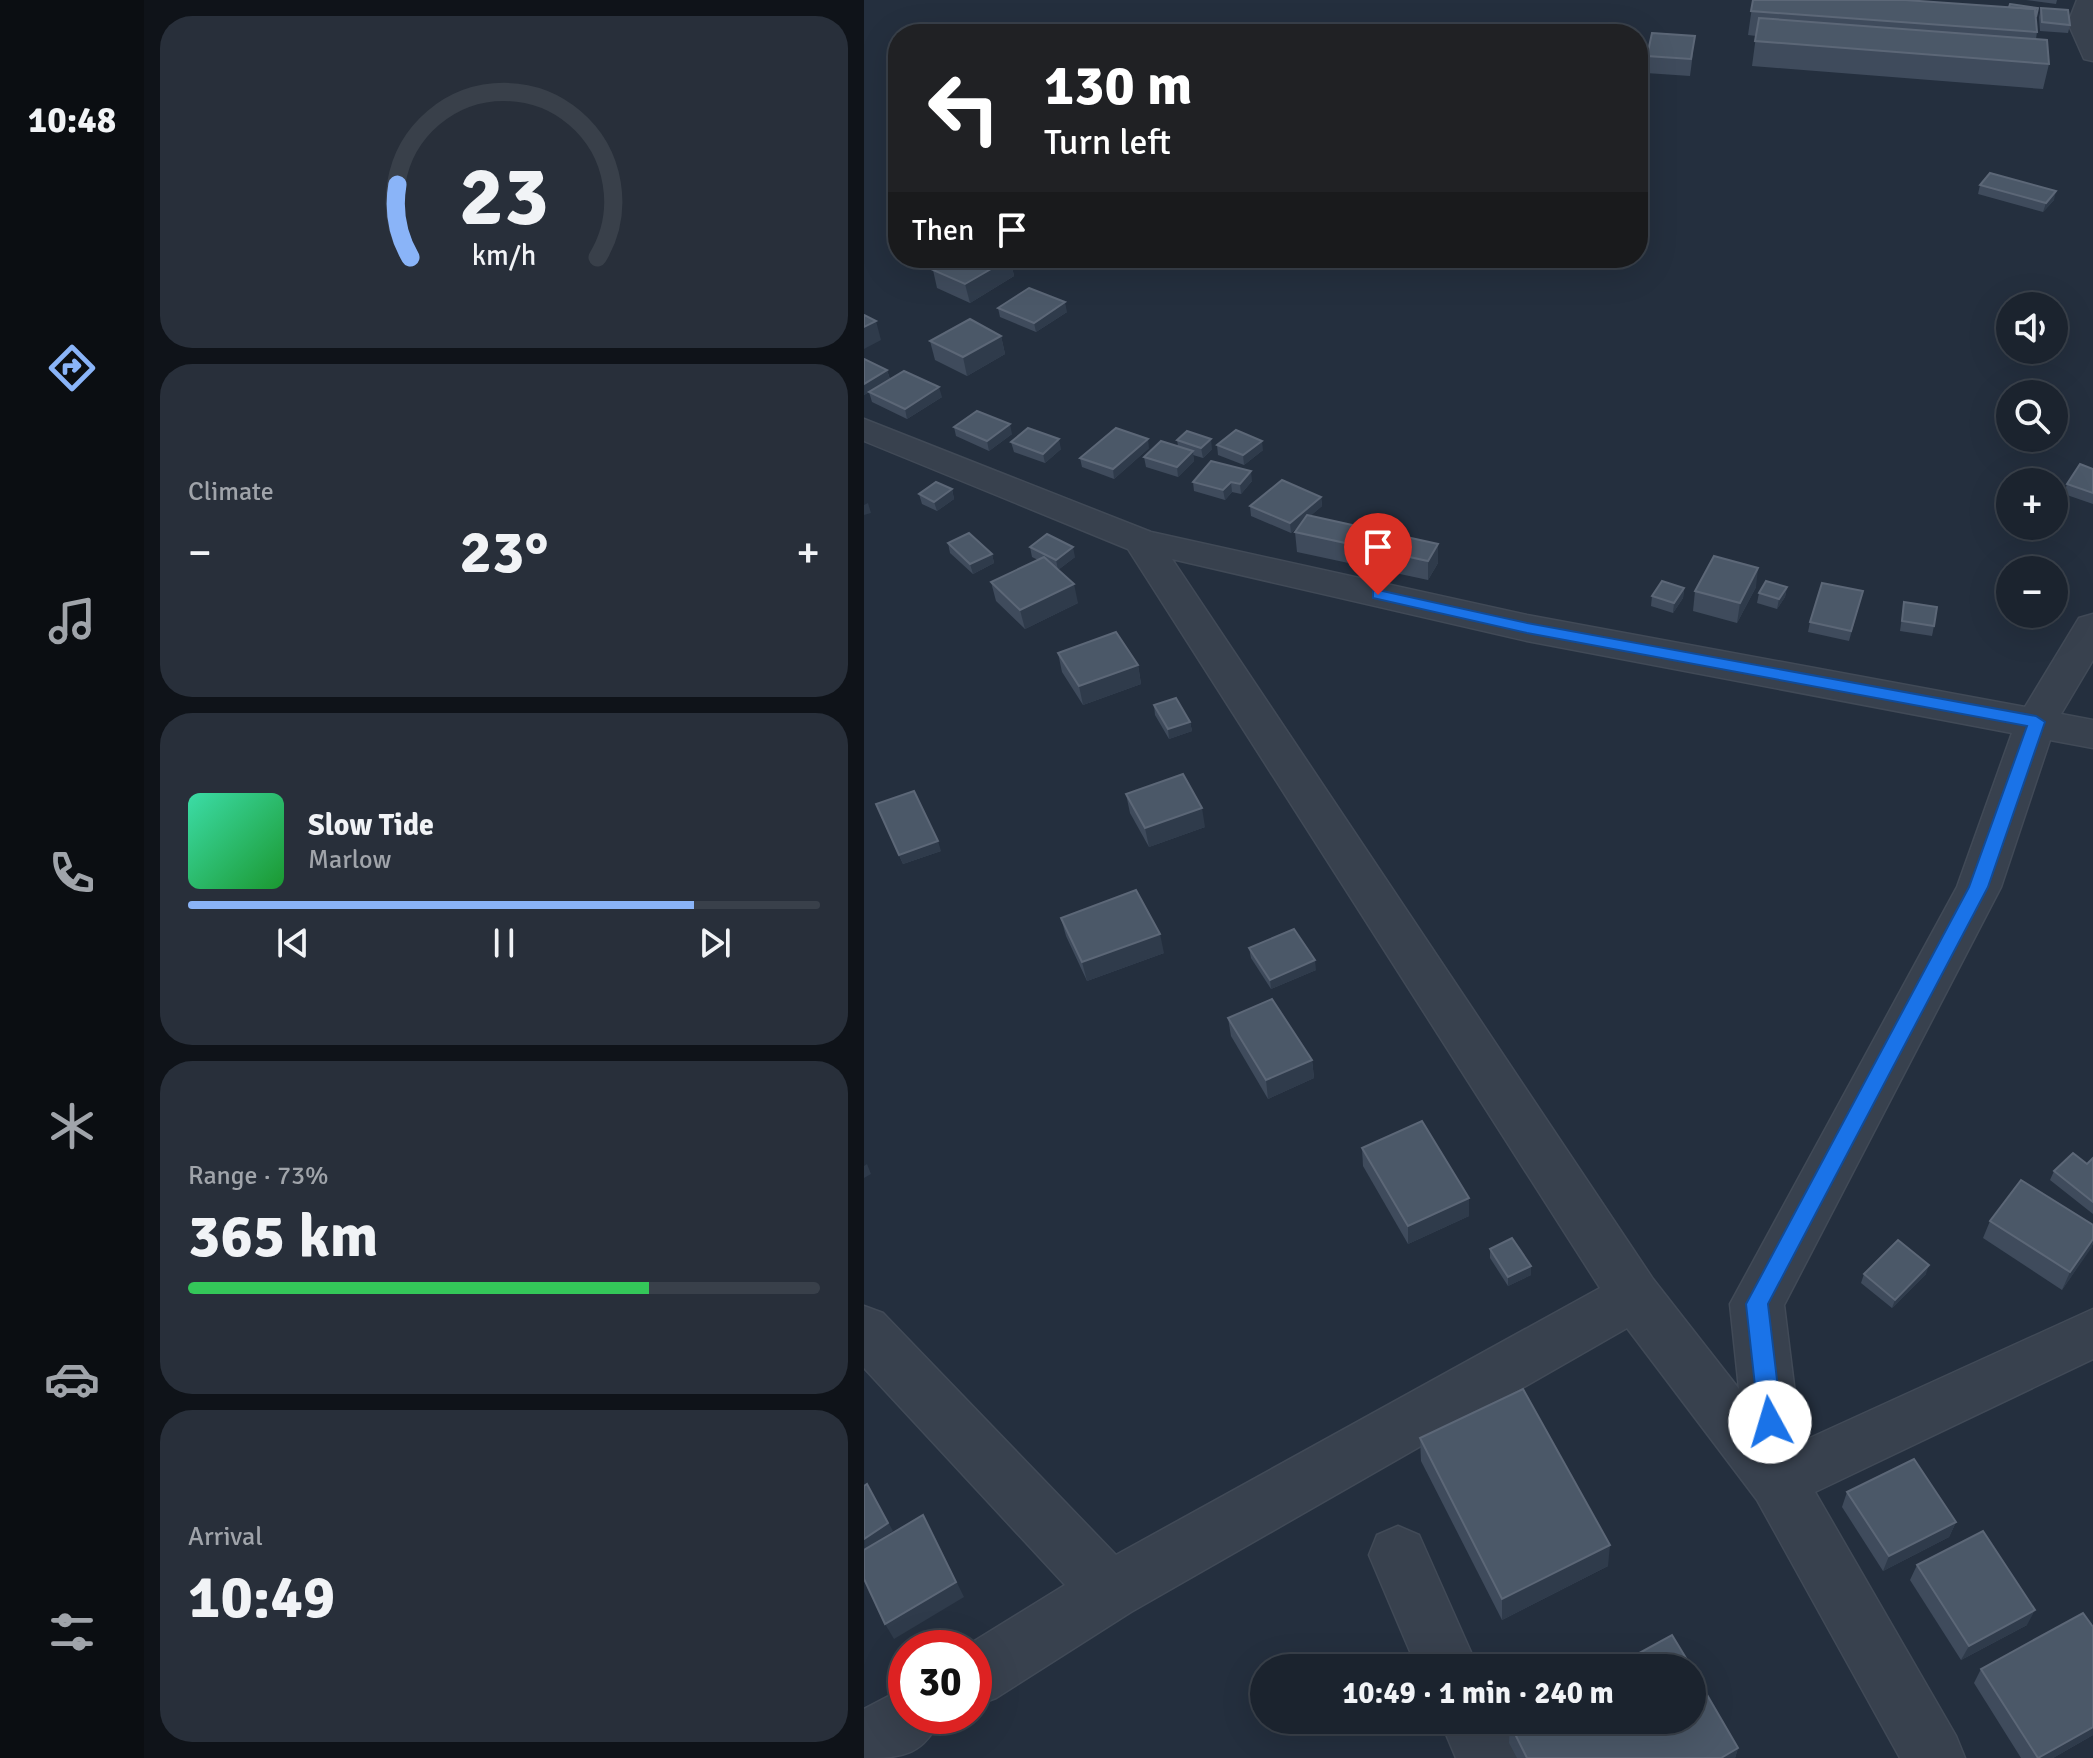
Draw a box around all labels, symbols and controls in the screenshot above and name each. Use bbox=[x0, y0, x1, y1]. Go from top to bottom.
text: 130 m bbox=[1044, 51, 1192, 120]
icon: left bbox=[912, 56, 1016, 160]
text: 10:48 bbox=[28, 98, 116, 143]
text: Turn left bbox=[1044, 120, 1171, 165]
text: 23 bbox=[459, 146, 549, 248]
icon: arrive bbox=[990, 208, 1034, 252]
text: Then bbox=[912, 212, 974, 249]
text: km/h bbox=[472, 238, 536, 273]
map controls bbox=[1996, 292, 2068, 628]
button: sound bbox=[1996, 292, 2068, 364]
icon: directions bbox=[44, 340, 100, 396]
button: search bbox=[1996, 380, 2068, 452]
button: + bbox=[1996, 468, 2068, 540]
text: Climate bbox=[188, 476, 274, 508]
pin bbox=[1344, 513, 1412, 595]
text: 23° bbox=[460, 516, 548, 590]
icon: arrive bbox=[1356, 525, 1400, 569]
text: − bbox=[188, 526, 212, 580]
text: + bbox=[796, 526, 820, 580]
button: − bbox=[1996, 556, 2068, 628]
icon: music bbox=[44, 593, 100, 649]
text: Slow Tide bbox=[308, 807, 434, 844]
text: Marlow bbox=[308, 844, 391, 876]
icon: phone bbox=[44, 845, 100, 901]
icon: previous bbox=[271, 921, 315, 965]
icon: pause bbox=[482, 921, 526, 965]
icon: next bbox=[693, 921, 737, 965]
icon: climate bbox=[44, 1098, 100, 1154]
text: Range · 73% bbox=[188, 1160, 329, 1192]
text: 365 km bbox=[188, 1200, 378, 1274]
icon: car bbox=[44, 1351, 100, 1407]
position arrow bbox=[1728, 1380, 1812, 1464]
text: Arrival bbox=[188, 1521, 263, 1553]
text: 10:49 bbox=[188, 1561, 335, 1635]
icon: filters bbox=[44, 1604, 100, 1660]
speed limit sign: 30 bbox=[888, 1630, 992, 1734]
text: 10:49 · 1 min · 240 m bbox=[1342, 1675, 1614, 1712]

